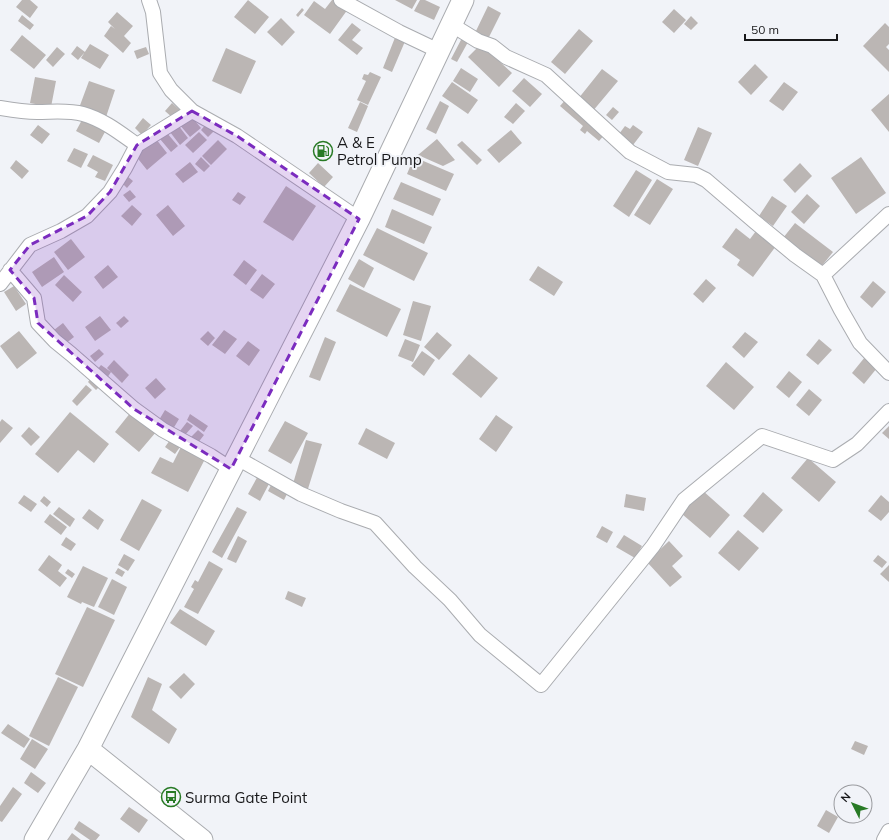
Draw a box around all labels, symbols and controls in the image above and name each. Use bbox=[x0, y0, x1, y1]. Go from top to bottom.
scale bar bbox=[745, 16, 837, 42]
text: 50 m bbox=[751, 22, 779, 37]
place label: A & E Petrol Pump bbox=[337, 133, 422, 169]
fuel station icon: A & E Petrol Pump bbox=[312, 140, 334, 162]
north arrow bbox=[833, 784, 873, 824]
bus stop icon: Surma Gate Point bbox=[160, 786, 182, 808]
place label: Surma Gate Point bbox=[185, 788, 307, 807]
text: N bbox=[838, 790, 854, 805]

